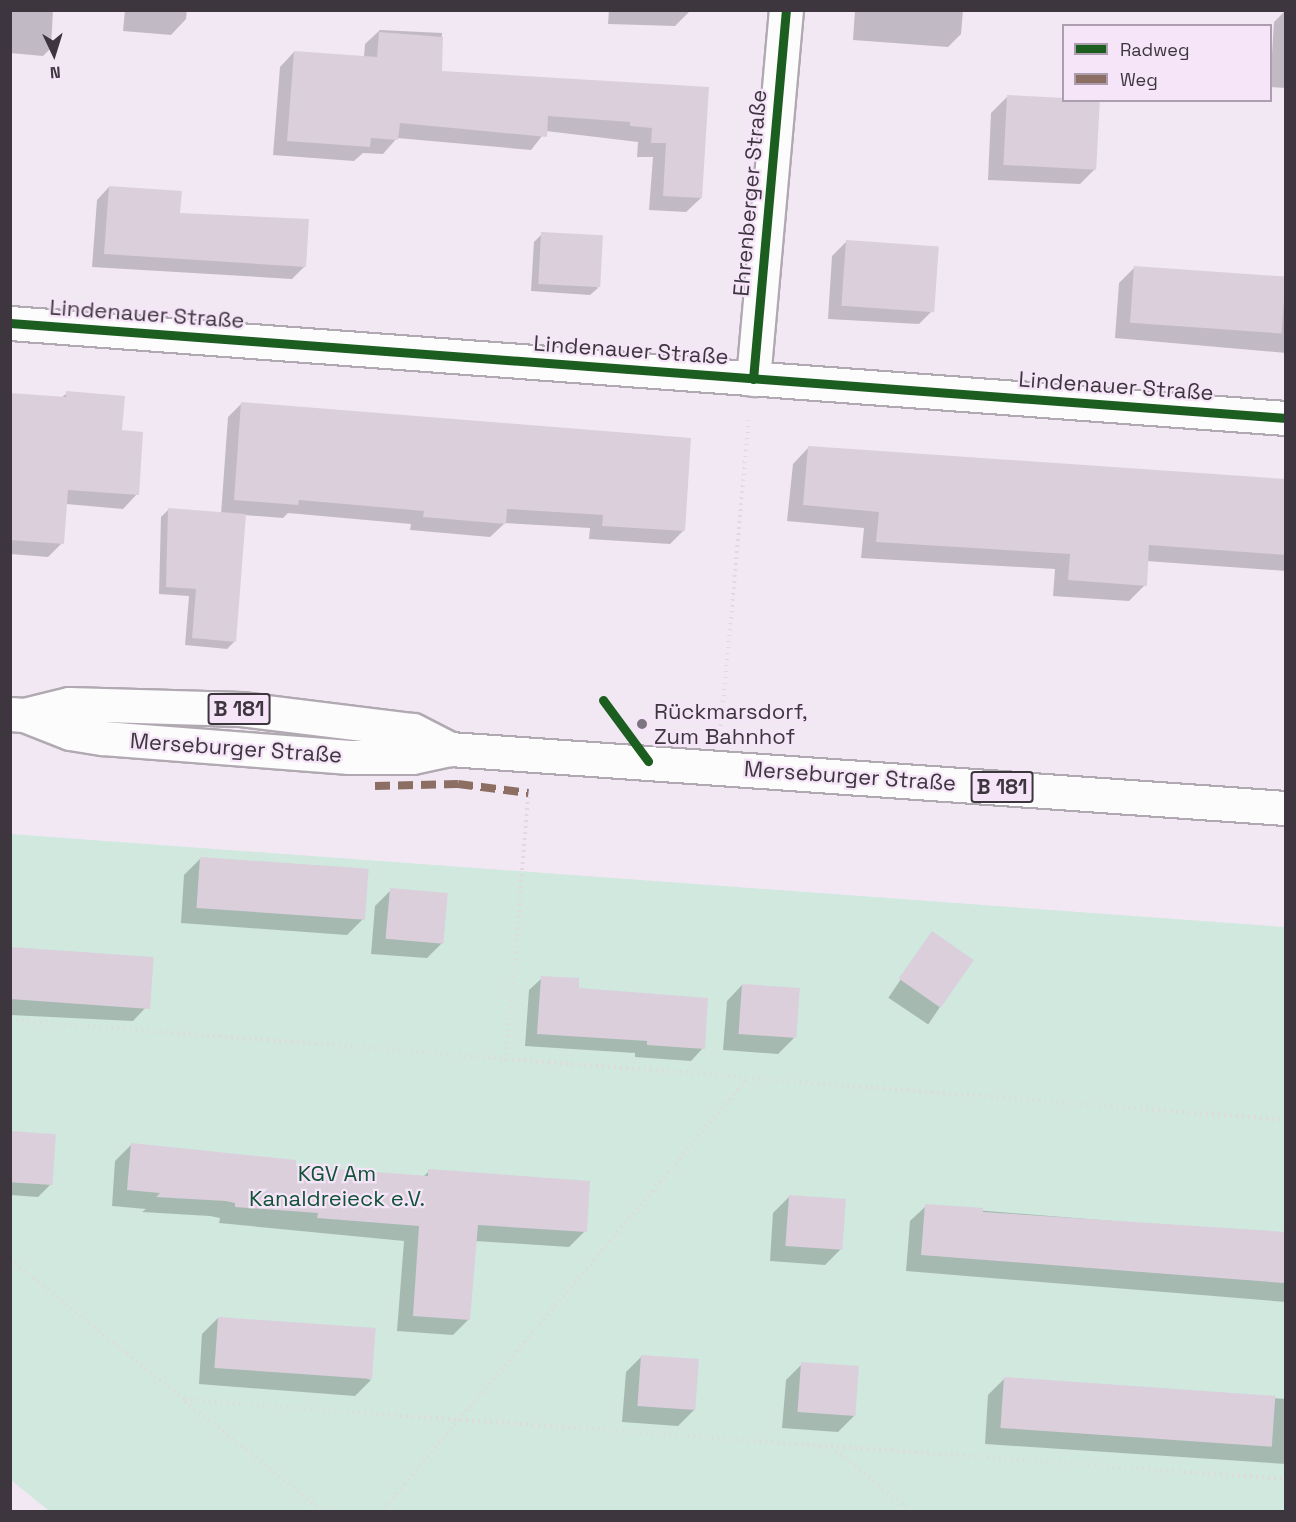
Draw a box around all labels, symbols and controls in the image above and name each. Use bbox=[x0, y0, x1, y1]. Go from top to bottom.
north arrow bbox=[24, 24, 84, 84]
legend bbox=[1062, 24, 1272, 102]
text: Radweg bbox=[1120, 38, 1190, 61]
text: N bbox=[49, 62, 61, 83]
text: Weg bbox=[1120, 68, 1158, 91]
street label: Ehrenberger Straße bbox=[728, 89, 772, 297]
street label: Lindenauer Straße bbox=[49, 294, 245, 334]
street label: Lindenauer Straße bbox=[533, 330, 729, 370]
street label: Lindenauer Straße bbox=[1018, 366, 1214, 406]
road number: B 181 bbox=[208, 691, 270, 727]
place label: Rückmarsdorf, Zum Bahnhof bbox=[654, 698, 808, 750]
marker: Rückmarsdorf, Zum Bahnhof bbox=[635, 717, 649, 731]
street label: Merseburger Straße bbox=[129, 727, 343, 769]
street label: Merseburger Straße bbox=[743, 755, 957, 797]
road number: B 181 bbox=[970, 769, 1034, 805]
park label: KGV Am Kanaldreieck e.V. bbox=[249, 1160, 425, 1212]

